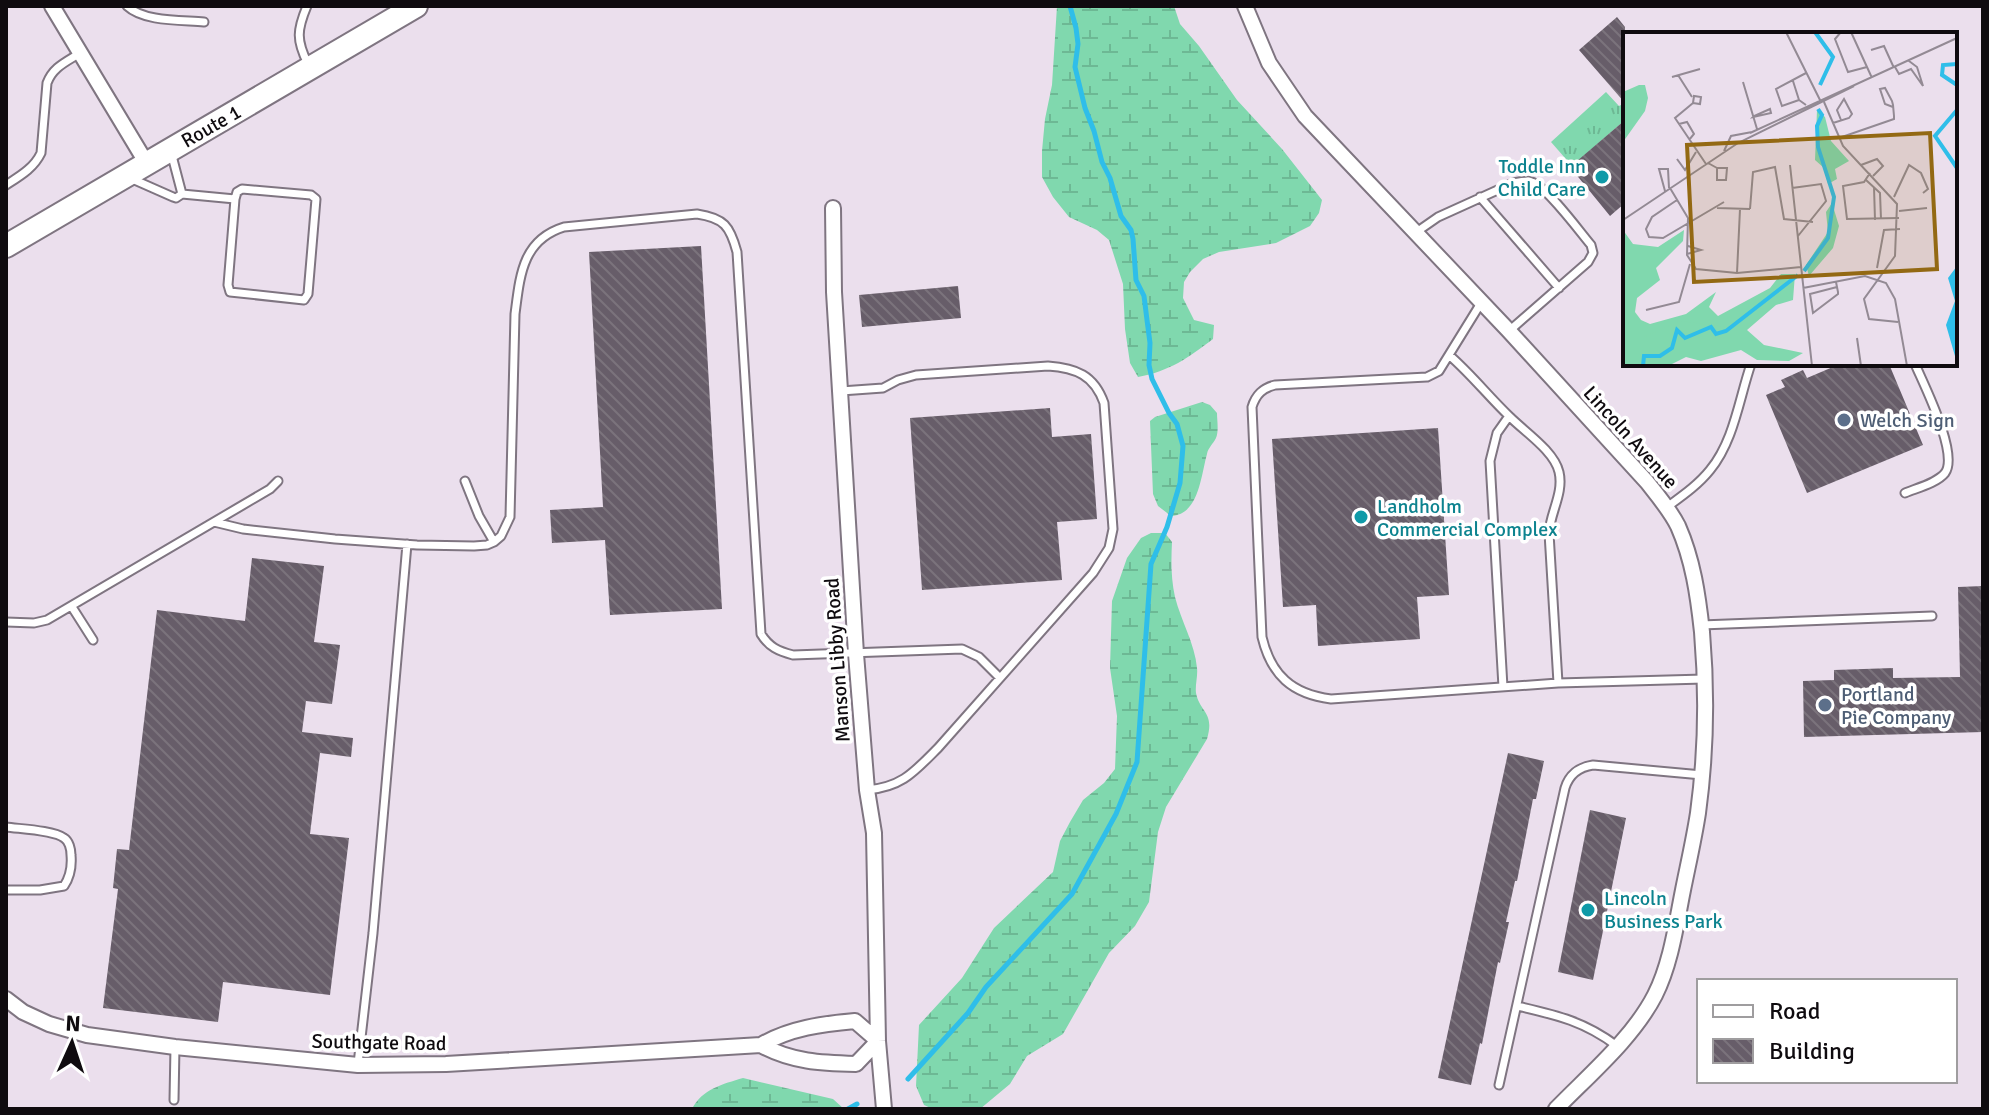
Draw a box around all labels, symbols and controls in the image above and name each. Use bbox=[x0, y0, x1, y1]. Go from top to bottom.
inset map bbox=[1623, 32, 1957, 366]
street label: Route 1 bbox=[177, 99, 246, 154]
place label: Toddle Inn Child Care bbox=[1498, 154, 1586, 202]
marker: Toddle Inn Child Care bbox=[1593, 168, 1611, 186]
street label: Lincoln Avenue bbox=[1578, 381, 1683, 494]
place label: Welch Sign bbox=[1860, 408, 1955, 433]
marker: Welch Sign bbox=[1835, 411, 1853, 429]
place label: Landholm Commercial Complex bbox=[1377, 494, 1557, 542]
marker: Landholm Commercial Complex bbox=[1352, 508, 1370, 526]
street label: Manson Libby Road bbox=[819, 577, 856, 743]
place label: Portland Pie Company bbox=[1841, 682, 1952, 730]
marker: Portland Pie Company bbox=[1816, 696, 1834, 714]
place label: Lincoln Business Park bbox=[1604, 886, 1723, 934]
marker: Lincoln Business Park bbox=[1579, 901, 1597, 919]
legend bbox=[1697, 979, 1957, 1083]
text: Road bbox=[1769, 996, 1820, 1026]
north arrow bbox=[32, 1003, 112, 1083]
text: N bbox=[65, 1010, 81, 1037]
street label: Southgate Road bbox=[311, 1029, 447, 1056]
text: Building bbox=[1769, 1036, 1855, 1066]

